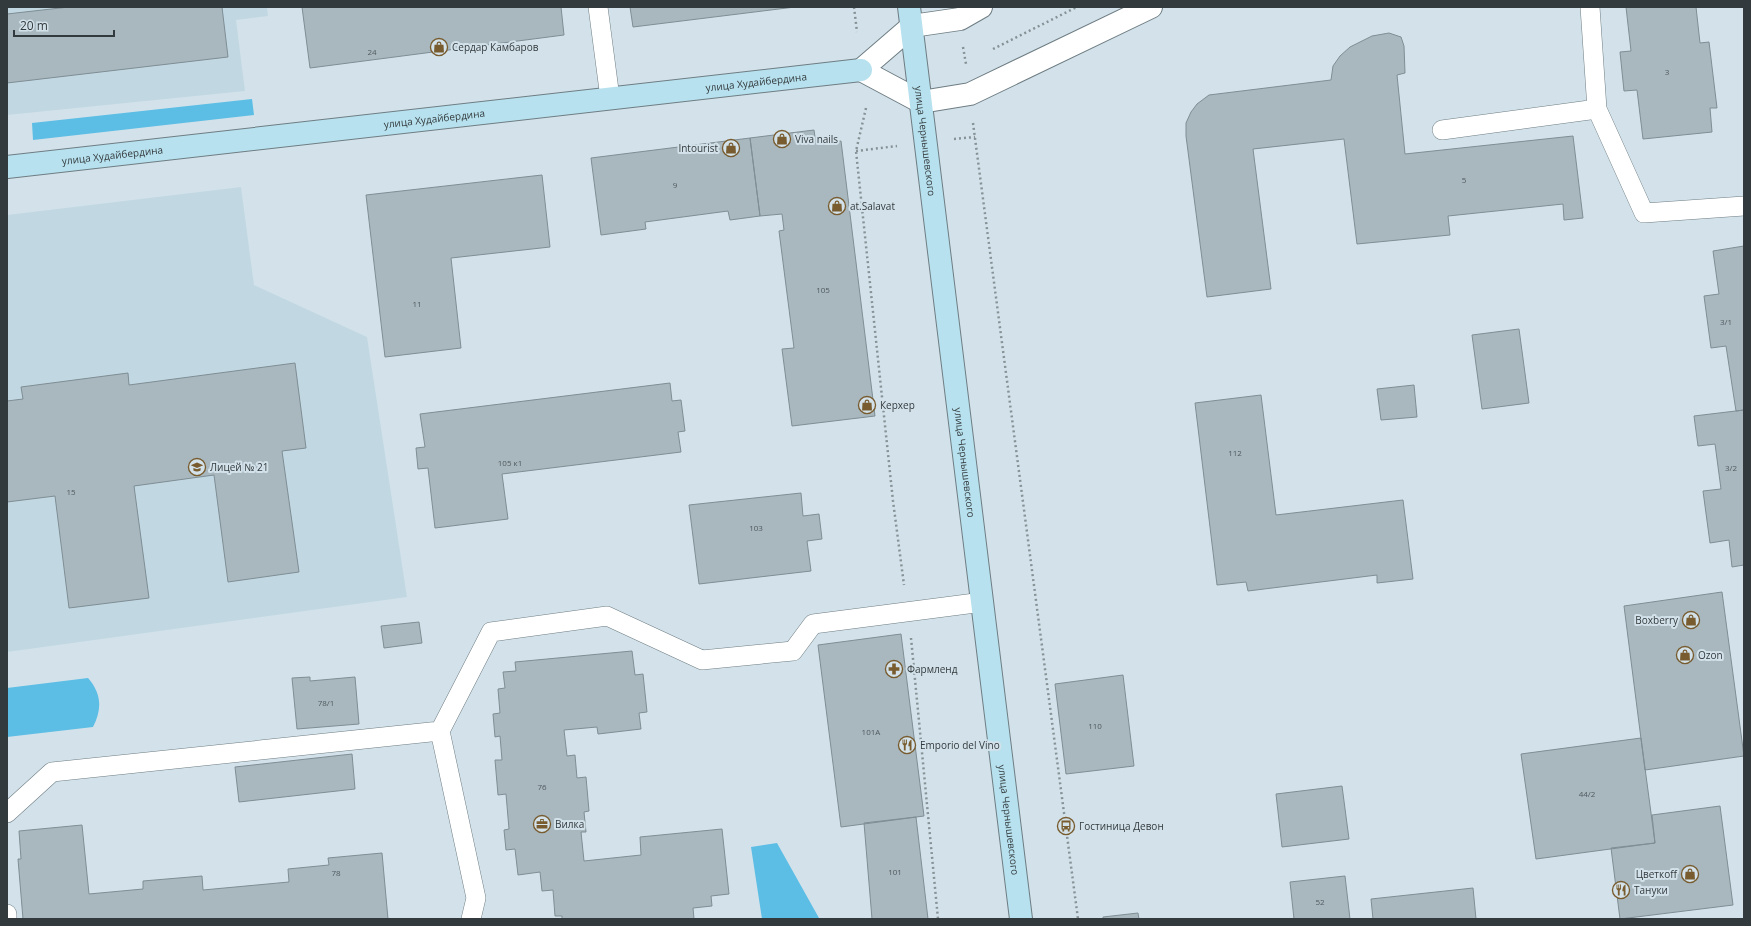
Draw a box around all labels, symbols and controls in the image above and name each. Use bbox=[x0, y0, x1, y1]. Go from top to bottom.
scale bar bbox=[14, 12, 114, 38]
text: 20 m bbox=[20, 17, 48, 34]
shop icon: Сердар Камбаров bbox=[429, 37, 449, 57]
place label: Сердар Камбаров bbox=[452, 40, 539, 54]
house number: 24 bbox=[367, 46, 377, 57]
house number: 3 bbox=[1665, 66, 1670, 77]
street label: улица Худайбердина bbox=[705, 69, 808, 95]
street label: улица Чернышевского bbox=[912, 85, 939, 197]
street label: улица Худайбердина bbox=[383, 106, 486, 131]
shop icon: Viva nails bbox=[772, 129, 792, 149]
place label: Viva nails bbox=[795, 132, 838, 146]
shop icon: Intourist bbox=[721, 138, 741, 158]
place label: Intourist bbox=[678, 141, 718, 155]
street label: улица Худайбердина bbox=[61, 142, 164, 168]
house number: 5 bbox=[1462, 174, 1467, 185]
house number: 9 bbox=[673, 179, 678, 190]
shop icon: at.Salavat bbox=[827, 196, 847, 216]
place label: at.Salavat bbox=[850, 199, 895, 213]
house number: 105 bbox=[816, 284, 830, 295]
house number: 11 bbox=[412, 298, 422, 309]
house number: 3/1 bbox=[1720, 316, 1732, 327]
shop icon: Керхер bbox=[857, 395, 877, 415]
place label: Керхер bbox=[880, 398, 915, 412]
street label: улица Чернышевского bbox=[951, 407, 979, 518]
house number: 112 bbox=[1228, 447, 1242, 458]
school or university icon: Лицей № 21 bbox=[187, 457, 207, 477]
house number: 105 к1 bbox=[498, 457, 522, 468]
place label: Лицей № 21 bbox=[210, 460, 268, 474]
house number: 3/2 bbox=[1725, 462, 1737, 473]
house number: 15 bbox=[66, 486, 76, 497]
house number: 103 bbox=[749, 522, 763, 533]
shop icon: Boxberry bbox=[1681, 610, 1701, 630]
place label: Boxberry bbox=[1635, 613, 1679, 627]
shop icon: Ozon bbox=[1675, 645, 1695, 665]
place label: Ozon bbox=[1698, 648, 1723, 662]
pharmacy icon: Фармленд bbox=[884, 659, 904, 679]
place label: Фармленд bbox=[907, 662, 958, 676]
house number: 78/1 bbox=[318, 697, 334, 708]
house number: 110 bbox=[1088, 720, 1102, 731]
house number: 101А bbox=[862, 726, 881, 737]
restaurant icon: Emporio del Vino bbox=[897, 735, 917, 755]
place label: Emporio del Vino bbox=[920, 738, 1000, 752]
street label: улица Чернышевского bbox=[995, 764, 1023, 876]
house number: 76 bbox=[537, 781, 547, 792]
house number: 44/2 bbox=[1579, 788, 1596, 799]
office icon: Вилка bbox=[532, 814, 552, 834]
bus stop icon: Гостиница Девон bbox=[1056, 816, 1076, 836]
place label: Вилка bbox=[555, 817, 584, 831]
place label: Гостиница Девон bbox=[1079, 819, 1164, 833]
shop icon: Цветкoff bbox=[1680, 864, 1700, 884]
house number: 101 bbox=[888, 866, 902, 877]
house number: 78 bbox=[331, 867, 341, 878]
place label: Цветкoff bbox=[1636, 867, 1678, 881]
restaurant icon: Тануки bbox=[1611, 880, 1631, 900]
place label: Тануки bbox=[1634, 883, 1668, 897]
house number: 52 bbox=[1315, 896, 1325, 907]

